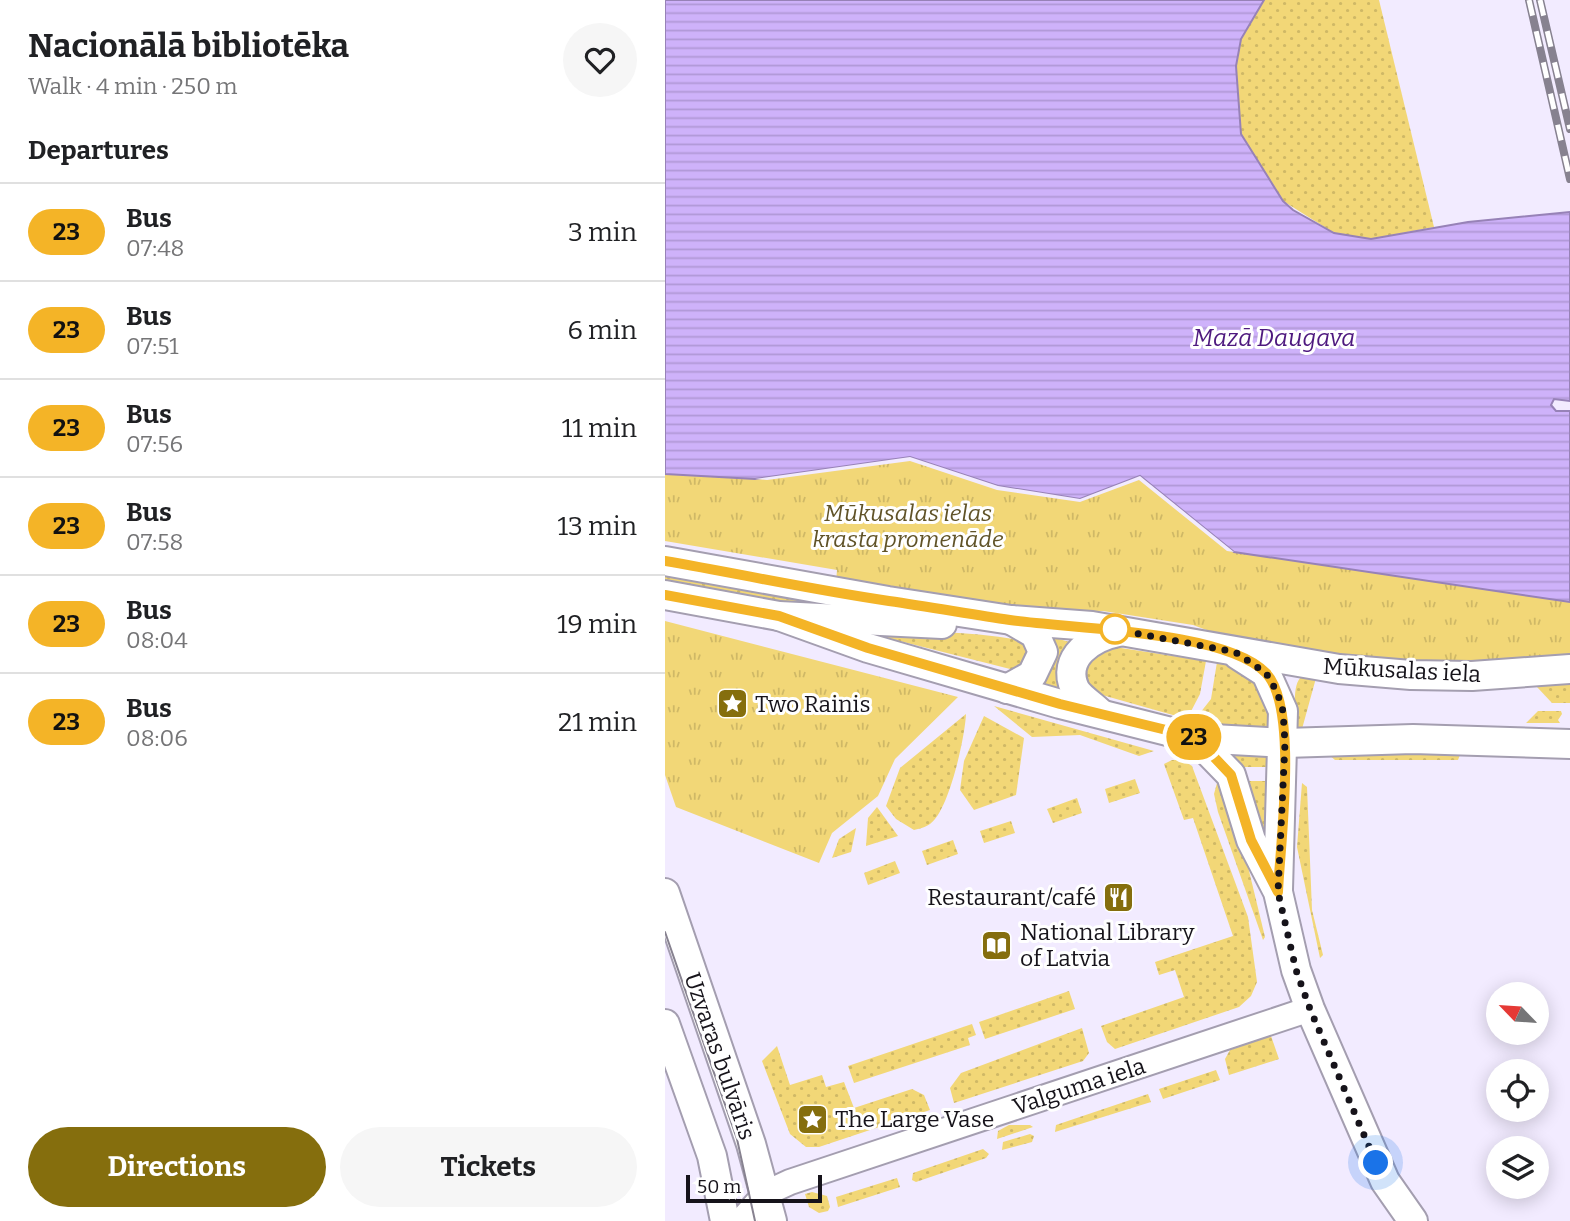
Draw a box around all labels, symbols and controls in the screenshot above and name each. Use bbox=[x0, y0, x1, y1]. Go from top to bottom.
button: heart bbox=[563, 23, 637, 97]
text: Nacionālā bibliotēka bbox=[28, 26, 349, 66]
text: Walk · 4 min · 250 m bbox=[28, 72, 237, 100]
text: Departures bbox=[28, 135, 169, 166]
text: Bus bbox=[126, 203, 172, 234]
text: 3 min bbox=[568, 217, 637, 248]
text: 23 bbox=[53, 218, 80, 246]
text: 07:48 bbox=[126, 234, 184, 262]
text: Bus bbox=[126, 301, 172, 332]
text: 6 min bbox=[568, 315, 637, 346]
text: 23 bbox=[53, 316, 80, 344]
water label: Mazā Daugava bbox=[1193, 324, 1355, 352]
text: 07:51 bbox=[126, 332, 179, 360]
text: Bus bbox=[126, 399, 172, 430]
text: 11 min bbox=[562, 413, 637, 444]
text: 23 bbox=[53, 414, 80, 442]
text: 07:56 bbox=[126, 430, 183, 458]
text: Bus bbox=[126, 497, 172, 528]
park label: Mūkusalas ielas krasta promenāde bbox=[813, 499, 1004, 553]
text: 13 min bbox=[557, 511, 637, 542]
text: 23 bbox=[53, 512, 80, 540]
text: 07:58 bbox=[126, 528, 183, 556]
text: Bus bbox=[126, 595, 172, 626]
text: 19 min bbox=[557, 609, 637, 640]
text: 23 bbox=[53, 610, 80, 638]
unlabelled marker bbox=[1100, 614, 1130, 644]
text: 08:04 bbox=[126, 626, 188, 654]
street label: Mūkusalas iela bbox=[1322, 652, 1482, 688]
place icon: Two Rainis bbox=[715, 687, 749, 721]
place label: Two Rainis bbox=[755, 690, 870, 718]
text: Bus bbox=[126, 693, 172, 724]
text: 21 min bbox=[558, 707, 637, 738]
text: 23 bbox=[53, 708, 80, 736]
line badge: 23 bbox=[1163, 714, 1225, 760]
text: 23 bbox=[1180, 723, 1208, 751]
text: 08:06 bbox=[126, 724, 188, 752]
restaurant icon: Restaurant/café bbox=[1102, 880, 1136, 914]
place label: Restaurant/café bbox=[927, 883, 1096, 911]
place label: National Library of Latvia bbox=[1020, 918, 1195, 972]
library icon: National Library of Latvia bbox=[980, 928, 1014, 962]
street label: Uzvaras bulvāris bbox=[678, 969, 762, 1143]
north arrow bbox=[1486, 982, 1549, 1045]
map controls bbox=[1486, 982, 1549, 1199]
street label: Valguma iela bbox=[1009, 1051, 1149, 1121]
button: locate bbox=[1486, 1059, 1549, 1122]
place icon: The Large Vase bbox=[795, 1102, 829, 1136]
place label: The Large Vase bbox=[835, 1105, 994, 1133]
button: Directions bbox=[28, 1127, 326, 1207]
button: Tickets bbox=[340, 1127, 637, 1207]
button: layers bbox=[1486, 1136, 1549, 1199]
your location bbox=[1358, 1145, 1393, 1180]
scale bar bbox=[686, 1172, 823, 1204]
text: 50 m bbox=[697, 1175, 741, 1198]

